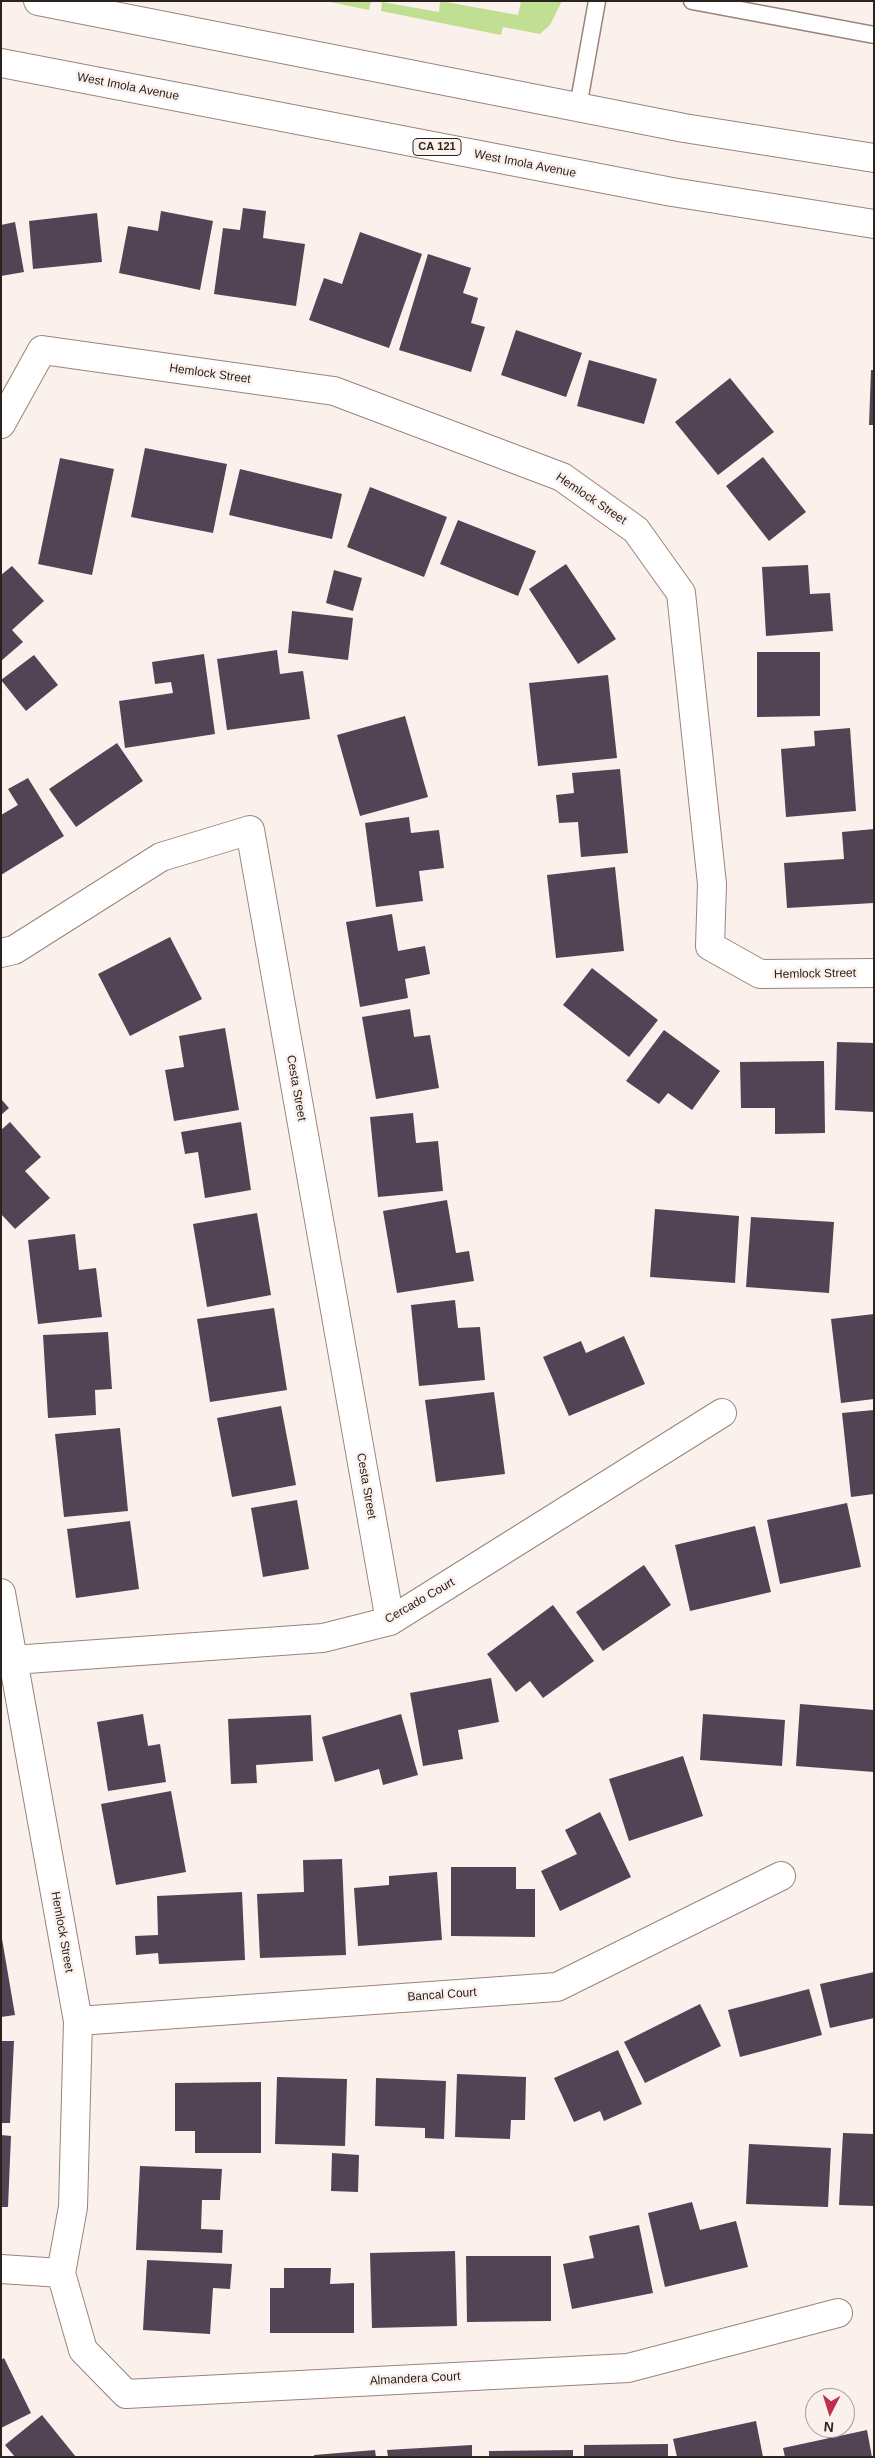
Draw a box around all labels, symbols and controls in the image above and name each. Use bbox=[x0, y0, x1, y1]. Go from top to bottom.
street label: West Imola Avenue bbox=[76, 70, 180, 104]
road number: CA 121 bbox=[413, 138, 461, 156]
street label: West Imola Avenue bbox=[473, 147, 577, 181]
street label: Hemlock Street bbox=[168, 361, 252, 387]
street label: Hemlock Street bbox=[553, 470, 629, 528]
street label: Hemlock Street bbox=[774, 966, 856, 982]
street label: Cesta Street bbox=[283, 1054, 309, 1122]
street label: Cesta Street bbox=[353, 1452, 379, 1520]
street label: Cercado Court bbox=[383, 1575, 457, 1627]
street label: Hemlock Street bbox=[48, 1890, 76, 1974]
street label: Bancal Court bbox=[407, 1985, 477, 2005]
street label: Almandera Court bbox=[369, 2369, 461, 2389]
north arrow bbox=[805, 2388, 855, 2438]
text: N bbox=[823, 2419, 835, 2435]

